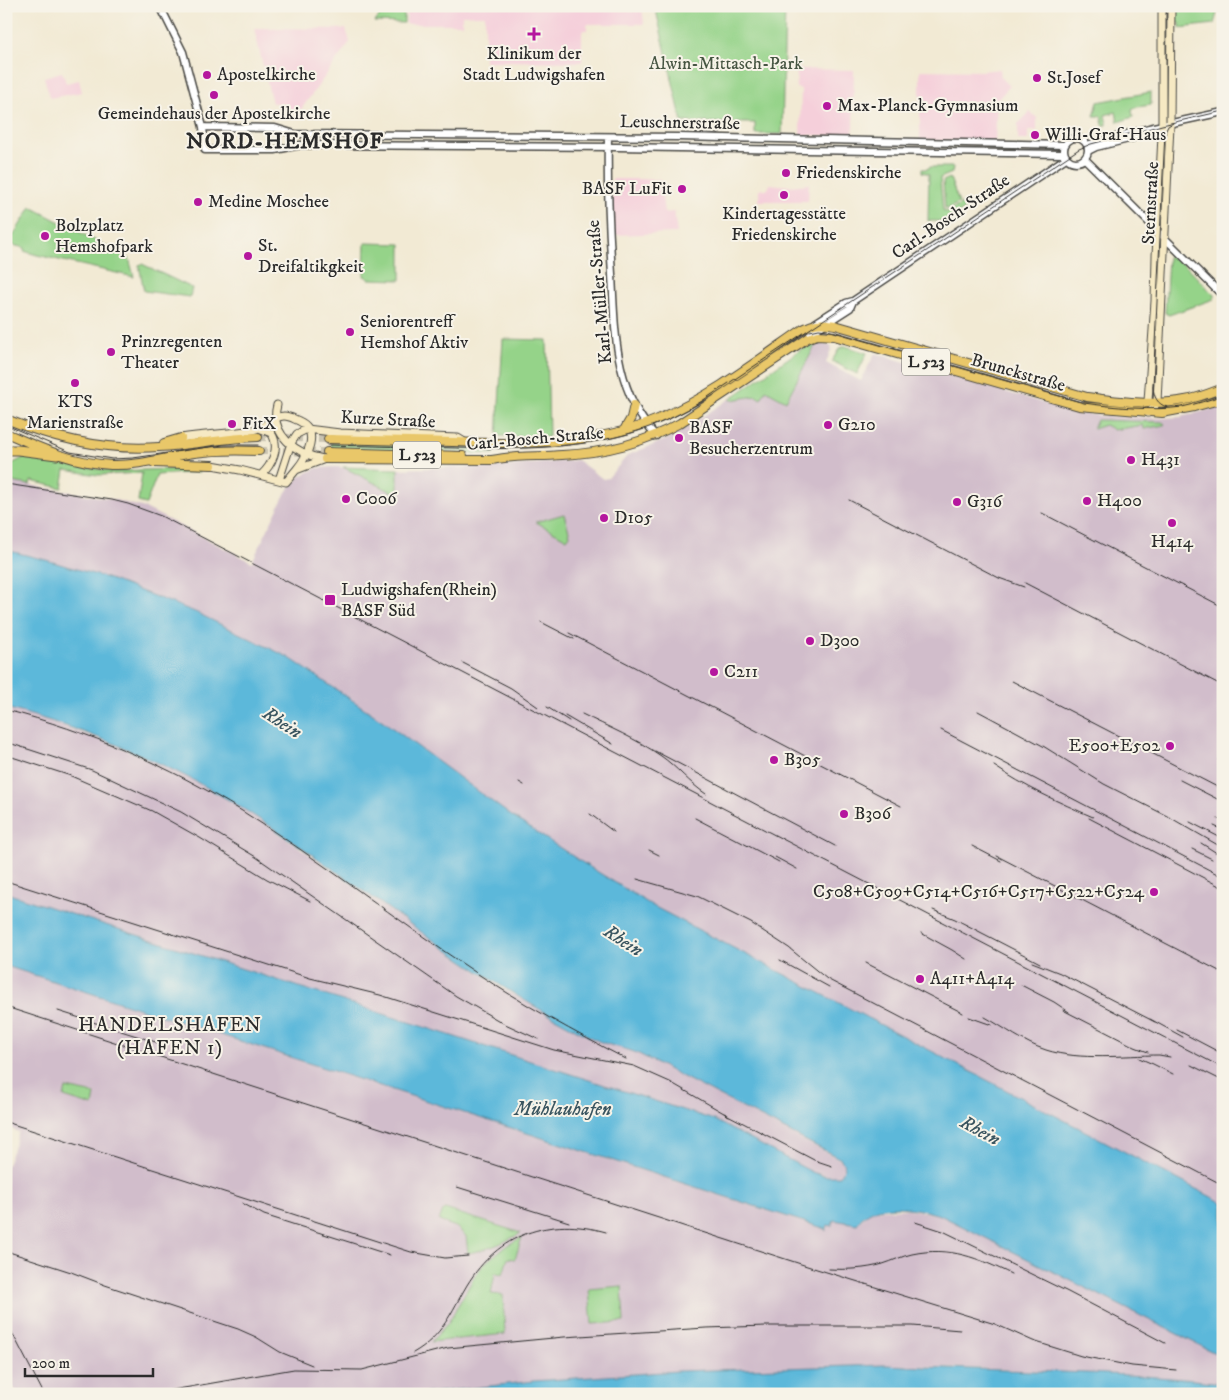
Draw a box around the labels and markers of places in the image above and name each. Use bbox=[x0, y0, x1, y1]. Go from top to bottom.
marker: Klinikum der Stadt Ludwigshafen bbox=[527, 27, 541, 41]
place label: Klinikum der Stadt Ludwigshafen bbox=[463, 43, 606, 86]
place label: Apostelkirche bbox=[217, 64, 316, 86]
place label: St.Josef bbox=[1047, 67, 1104, 89]
marker: Apostelkirche bbox=[201, 69, 213, 81]
marker: St.Josef bbox=[1031, 72, 1043, 84]
marker: Gemeindehaus der Apostelkirche bbox=[208, 89, 220, 101]
place label: Max-Planck-Gymnasium bbox=[837, 95, 1019, 117]
marker: Max-Planck-Gymnasium bbox=[821, 100, 833, 112]
place label: Gemeindehaus der Apostelkirche bbox=[98, 103, 330, 125]
place label: Willi-Graf-Haus bbox=[1044, 124, 1166, 146]
marker: Willi-Graf-Haus bbox=[1029, 129, 1041, 141]
place label: Friedenskirche bbox=[796, 162, 902, 184]
marker: Friedenskirche bbox=[780, 167, 792, 179]
place label: BASF LuFit bbox=[582, 178, 672, 200]
marker: BASF LuFit bbox=[676, 183, 688, 195]
marker: Kindertagesstätte Friedenskirche bbox=[778, 189, 790, 201]
place label: Medine Moschee bbox=[208, 191, 329, 213]
marker: Medine Moschee bbox=[192, 196, 204, 208]
place label: Kindertagesstätte Friedenskirche bbox=[722, 203, 846, 246]
place label: Bolzplatz Hemshofpark bbox=[55, 215, 153, 258]
marker: Bolzplatz Hemshofpark bbox=[39, 230, 51, 242]
place label: St. Dreifaltikgkeit bbox=[258, 235, 364, 278]
marker: St. Dreifaltikgkeit bbox=[242, 250, 254, 262]
place label: Seniorentreff Hemshof Aktiv bbox=[360, 311, 468, 354]
marker: Seniorentreff Hemshof Aktiv bbox=[344, 326, 356, 338]
place label: Prinzregenten Theater bbox=[121, 331, 223, 374]
marker: Prinzregenten Theater bbox=[105, 346, 117, 358]
marker: KTS Marienstraße bbox=[69, 377, 81, 389]
place label: KTS Marienstraße bbox=[27, 391, 123, 434]
place label: FitX bbox=[242, 413, 276, 435]
place label: G210 bbox=[838, 414, 876, 436]
place label: BASF Besucherzentrum bbox=[689, 417, 813, 460]
marker: FitX bbox=[226, 418, 238, 430]
marker: G210 bbox=[822, 419, 834, 431]
marker: BASF Besucherzentrum bbox=[673, 432, 685, 444]
place label: H431 bbox=[1141, 449, 1180, 471]
marker: H431 bbox=[1125, 454, 1137, 466]
place label: C006 bbox=[356, 488, 397, 510]
place label: H400 bbox=[1097, 490, 1142, 512]
place label: G316 bbox=[967, 491, 1003, 513]
marker: C006 bbox=[340, 493, 352, 505]
marker: H400 bbox=[1081, 495, 1093, 507]
marker: G316 bbox=[951, 496, 963, 508]
place label: D105 bbox=[614, 507, 653, 529]
marker: D105 bbox=[598, 512, 610, 524]
marker: H414 bbox=[1166, 517, 1178, 529]
place label: H414 bbox=[1151, 531, 1194, 553]
place label: Ludwigshafen(Rhein) BASF Süd bbox=[341, 579, 497, 622]
marker: Ludwigshafen(Rhein) BASF Süd bbox=[323, 593, 337, 607]
place label: D300 bbox=[820, 630, 860, 652]
marker: D300 bbox=[804, 635, 816, 647]
place label: C211 bbox=[724, 661, 758, 683]
marker: C211 bbox=[708, 666, 720, 678]
place label: E500+E502 bbox=[1068, 735, 1160, 757]
marker: E500+E502 bbox=[1164, 740, 1176, 752]
place label: B305 bbox=[784, 749, 821, 771]
marker: B305 bbox=[768, 754, 780, 766]
place label: B306 bbox=[854, 803, 892, 825]
marker: B306 bbox=[838, 808, 850, 820]
place label: C508+C509+C514+C516+C517+C522+C524 bbox=[813, 881, 1145, 903]
marker: C508+C509+C514+C516+C517+C522+C524 bbox=[1148, 886, 1160, 898]
place label: A411+A414 bbox=[930, 968, 1015, 990]
marker: A411+A414 bbox=[914, 973, 926, 985]

